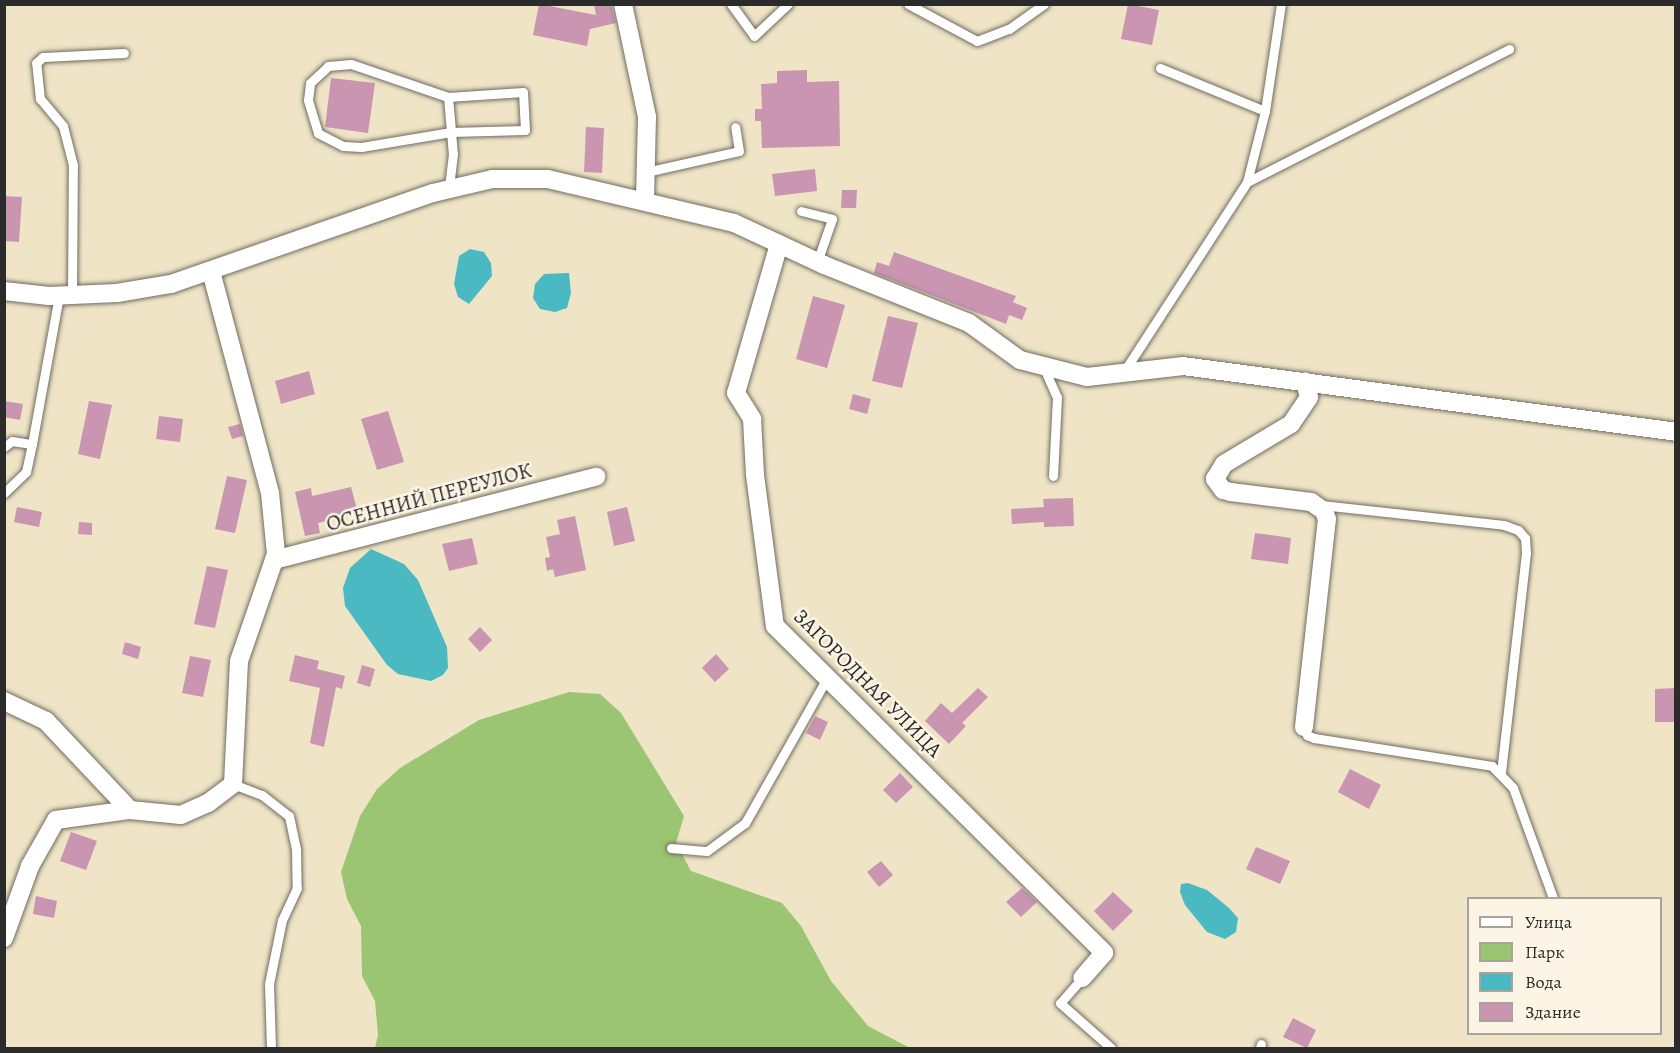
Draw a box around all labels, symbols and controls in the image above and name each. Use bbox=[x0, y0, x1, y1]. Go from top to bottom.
street label: ОСЕННИЙ ПЕРЕУЛОК bbox=[323, 457, 535, 537]
street label: ЗАГОРОДНАЯ УЛИЦА bbox=[789, 604, 947, 762]
legend bbox=[1467, 897, 1662, 1035]
text: Улица bbox=[1525, 910, 1572, 934]
text: Парк bbox=[1525, 940, 1565, 964]
text: Вода bbox=[1525, 970, 1562, 994]
text: Здание bbox=[1525, 1000, 1581, 1024]

